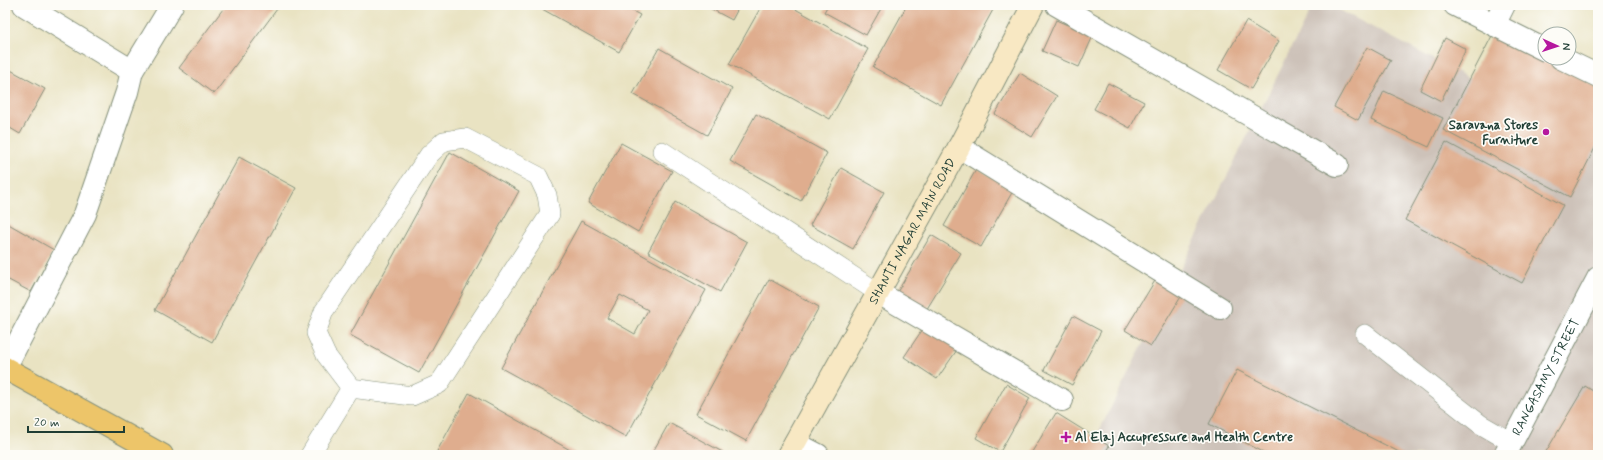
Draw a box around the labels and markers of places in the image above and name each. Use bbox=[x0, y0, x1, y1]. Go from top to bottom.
place label: Saravana Stores Furniture bbox=[1449, 117, 1539, 149]
marker: Saravana Stores Furniture bbox=[1541, 127, 1551, 137]
place label: Al Elaj Accupressure and Health Centre bbox=[1075, 429, 1293, 447]
marker: Al Elaj Accupressure and Health Centre bbox=[1060, 431, 1072, 443]

